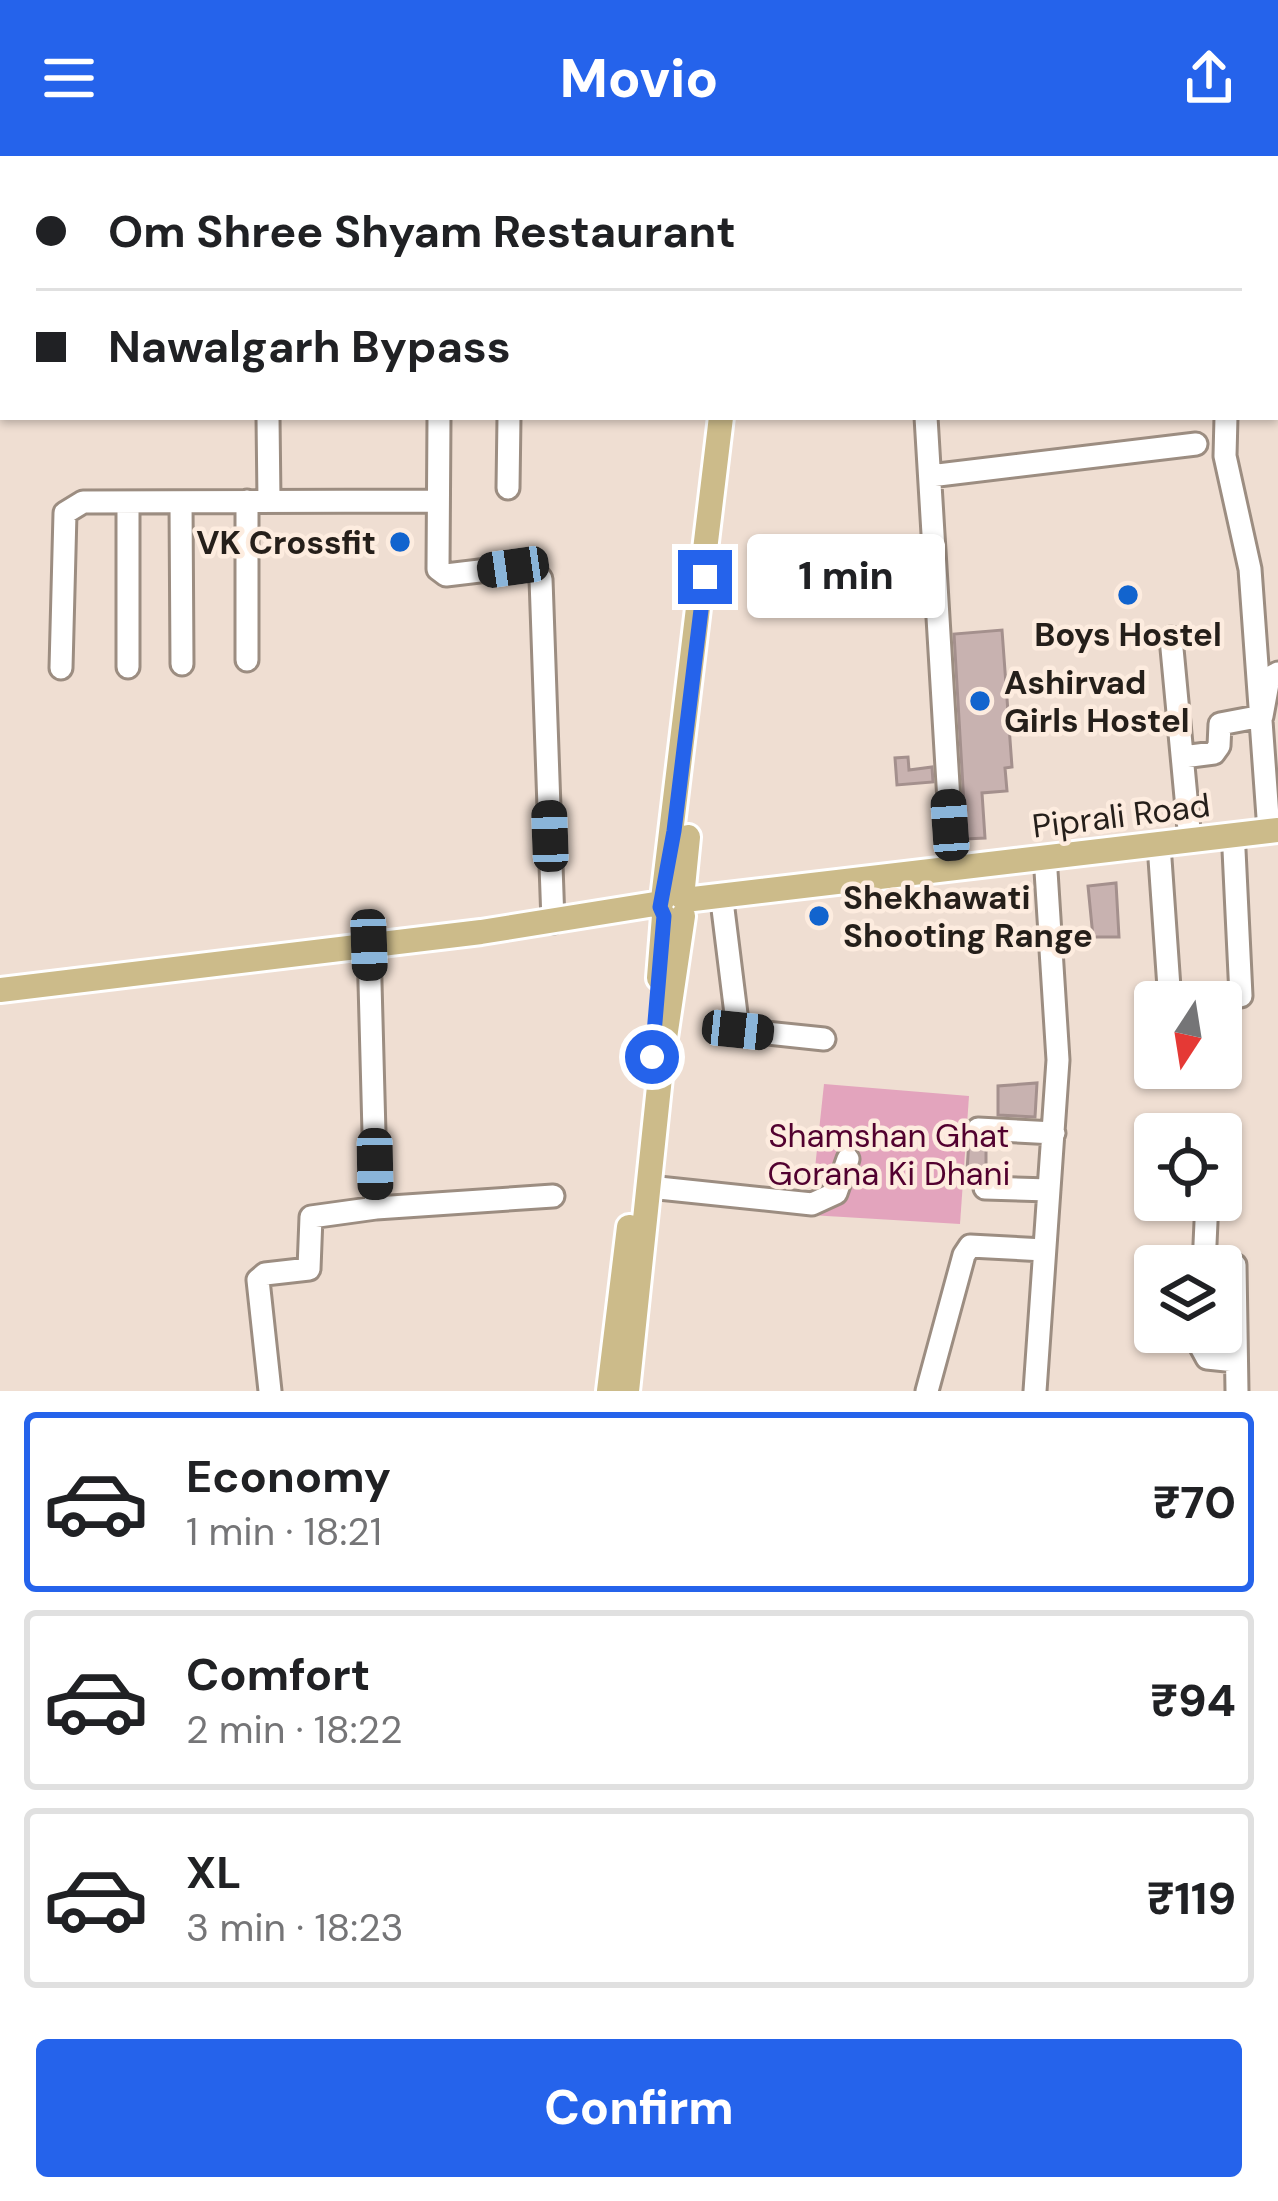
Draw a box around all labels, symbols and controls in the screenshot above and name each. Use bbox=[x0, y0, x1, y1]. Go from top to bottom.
text: Movio bbox=[560, 43, 718, 114]
icon: menu bbox=[36, 45, 102, 111]
icon: share bbox=[1176, 45, 1242, 111]
text: Om Shree Shyam Restaurant bbox=[108, 202, 736, 261]
text: Nawalgarh Bypass bbox=[108, 317, 511, 376]
place label: VK Crossfit bbox=[196, 521, 376, 564]
marker: VK Crossfit bbox=[387, 529, 413, 555]
callout: 1 min bbox=[747, 535, 945, 619]
car bbox=[475, 544, 551, 590]
route end bbox=[678, 550, 732, 604]
text: 1 min bbox=[798, 550, 894, 601]
marker: Boys Hostel bbox=[1115, 582, 1141, 608]
place label: Boys Hostel bbox=[1034, 613, 1222, 656]
place label: Ashirvad Girls Hostel bbox=[1004, 661, 1190, 742]
marker: Ashirvad Girls Hostel bbox=[967, 688, 993, 714]
street label: Piprali Road bbox=[1030, 783, 1212, 848]
car bbox=[930, 788, 970, 862]
car bbox=[531, 799, 569, 873]
place label: Shekhawati Shooting Range bbox=[843, 876, 1093, 957]
marker: Shekhawati Shooting Range bbox=[806, 903, 832, 929]
car bbox=[350, 908, 388, 982]
north arrow bbox=[1134, 981, 1242, 1089]
map controls bbox=[1134, 981, 1242, 1353]
car bbox=[700, 1008, 776, 1052]
route start bbox=[625, 1030, 679, 1084]
button: locate bbox=[1134, 1113, 1242, 1221]
park label: Shamshan Ghat Gorana Ki Dhani bbox=[768, 1114, 1010, 1195]
car bbox=[356, 1128, 394, 1200]
button: layers bbox=[1134, 1245, 1242, 1353]
text: Economy bbox=[186, 1447, 391, 1506]
icon: car bbox=[42, 1448, 150, 1556]
text: ₹70 bbox=[1153, 1473, 1236, 1532]
text: 1 min · 18:21 bbox=[186, 1506, 382, 1557]
text: Comfort bbox=[186, 1645, 370, 1704]
icon: car bbox=[42, 1646, 150, 1754]
text: ₹94 bbox=[1150, 1671, 1236, 1730]
text: 2 min · 18:22 bbox=[186, 1704, 403, 1755]
text: XL bbox=[186, 1843, 241, 1902]
icon: car bbox=[42, 1844, 150, 1952]
text: ₹119 bbox=[1147, 1869, 1236, 1928]
text: 3 min · 18:23 bbox=[186, 1902, 404, 1953]
button: Confirm bbox=[36, 2039, 1242, 2177]

